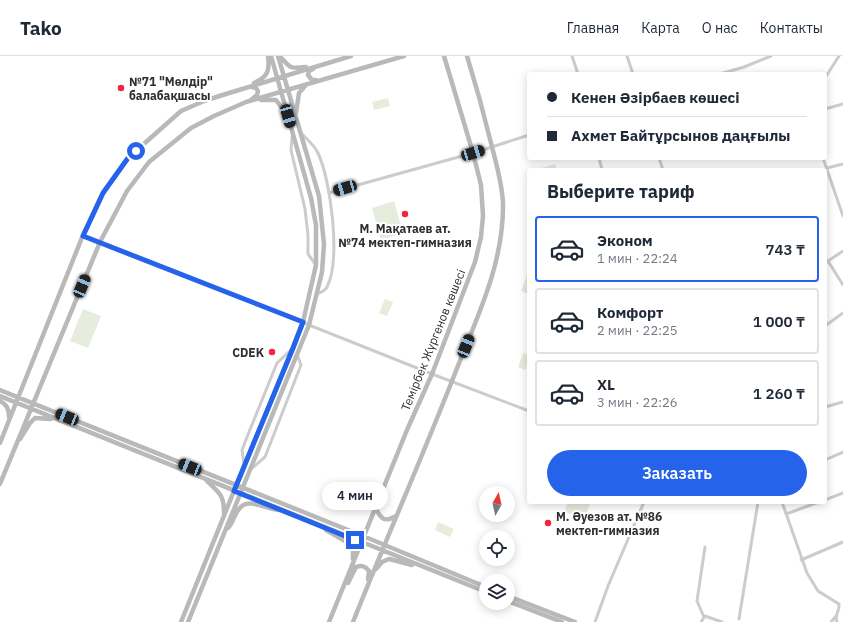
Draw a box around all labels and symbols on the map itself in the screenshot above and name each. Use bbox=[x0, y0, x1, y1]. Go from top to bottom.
place label: №71 "Мөлдір" балабақшасы bbox=[129, 74, 213, 103]
marker: №71 "Мөлдір" балабақшасы bbox=[116, 83, 126, 93]
car bbox=[279, 103, 297, 129]
route start bbox=[127, 142, 145, 160]
car bbox=[460, 144, 486, 162]
car bbox=[332, 179, 358, 197]
marker: М. Мақатаев ат. №74 мектеп-гимназия bbox=[400, 209, 410, 219]
place label: М. Мақатаев ат. №74 мектеп-гимназия bbox=[338, 221, 472, 250]
street label: Темірбек Жүргенов көшесі bbox=[398, 267, 468, 413]
car bbox=[72, 273, 92, 299]
car bbox=[456, 333, 476, 359]
place label: CDEK bbox=[232, 345, 265, 360]
marker: CDEK bbox=[267, 347, 277, 357]
car bbox=[54, 407, 80, 427]
car bbox=[177, 457, 203, 477]
callout: 4 мин bbox=[322, 482, 388, 510]
north arrow bbox=[479, 486, 515, 522]
place label: М. Әуезов ат. №86 мектеп-гимназия bbox=[556, 509, 662, 538]
marker: М. Әуезов ат. №86 мектеп-гимназия bbox=[543, 518, 553, 528]
route end bbox=[346, 531, 364, 549]

